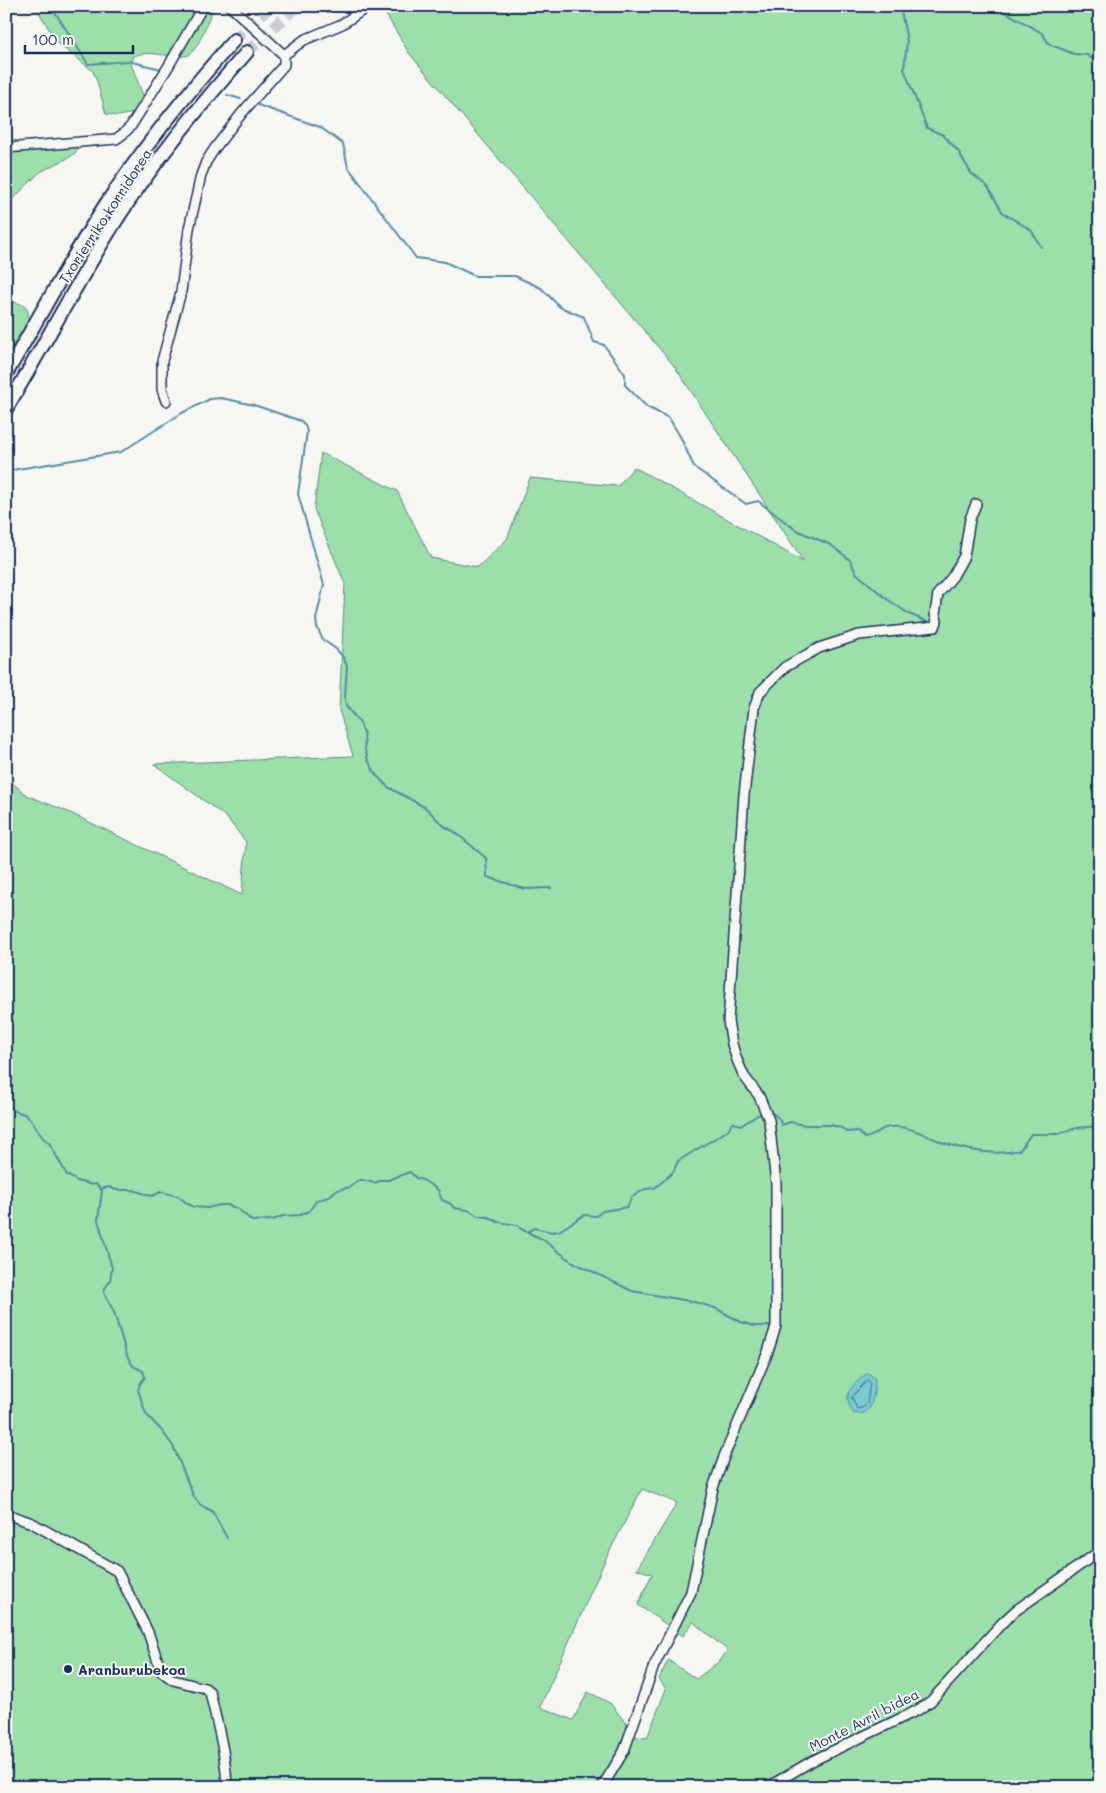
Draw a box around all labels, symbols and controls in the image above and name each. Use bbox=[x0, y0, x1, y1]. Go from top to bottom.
scale bar bbox=[25, 22, 132, 54]
text: 100 m bbox=[32, 29, 74, 49]
street label: Txorierriko korridorea bbox=[54, 145, 156, 287]
place label: Aranburubekoa bbox=[78, 1660, 186, 1679]
marker: Aranburubekoa bbox=[62, 1663, 74, 1675]
street label: Monte Avril bidea bbox=[806, 1684, 922, 1756]

